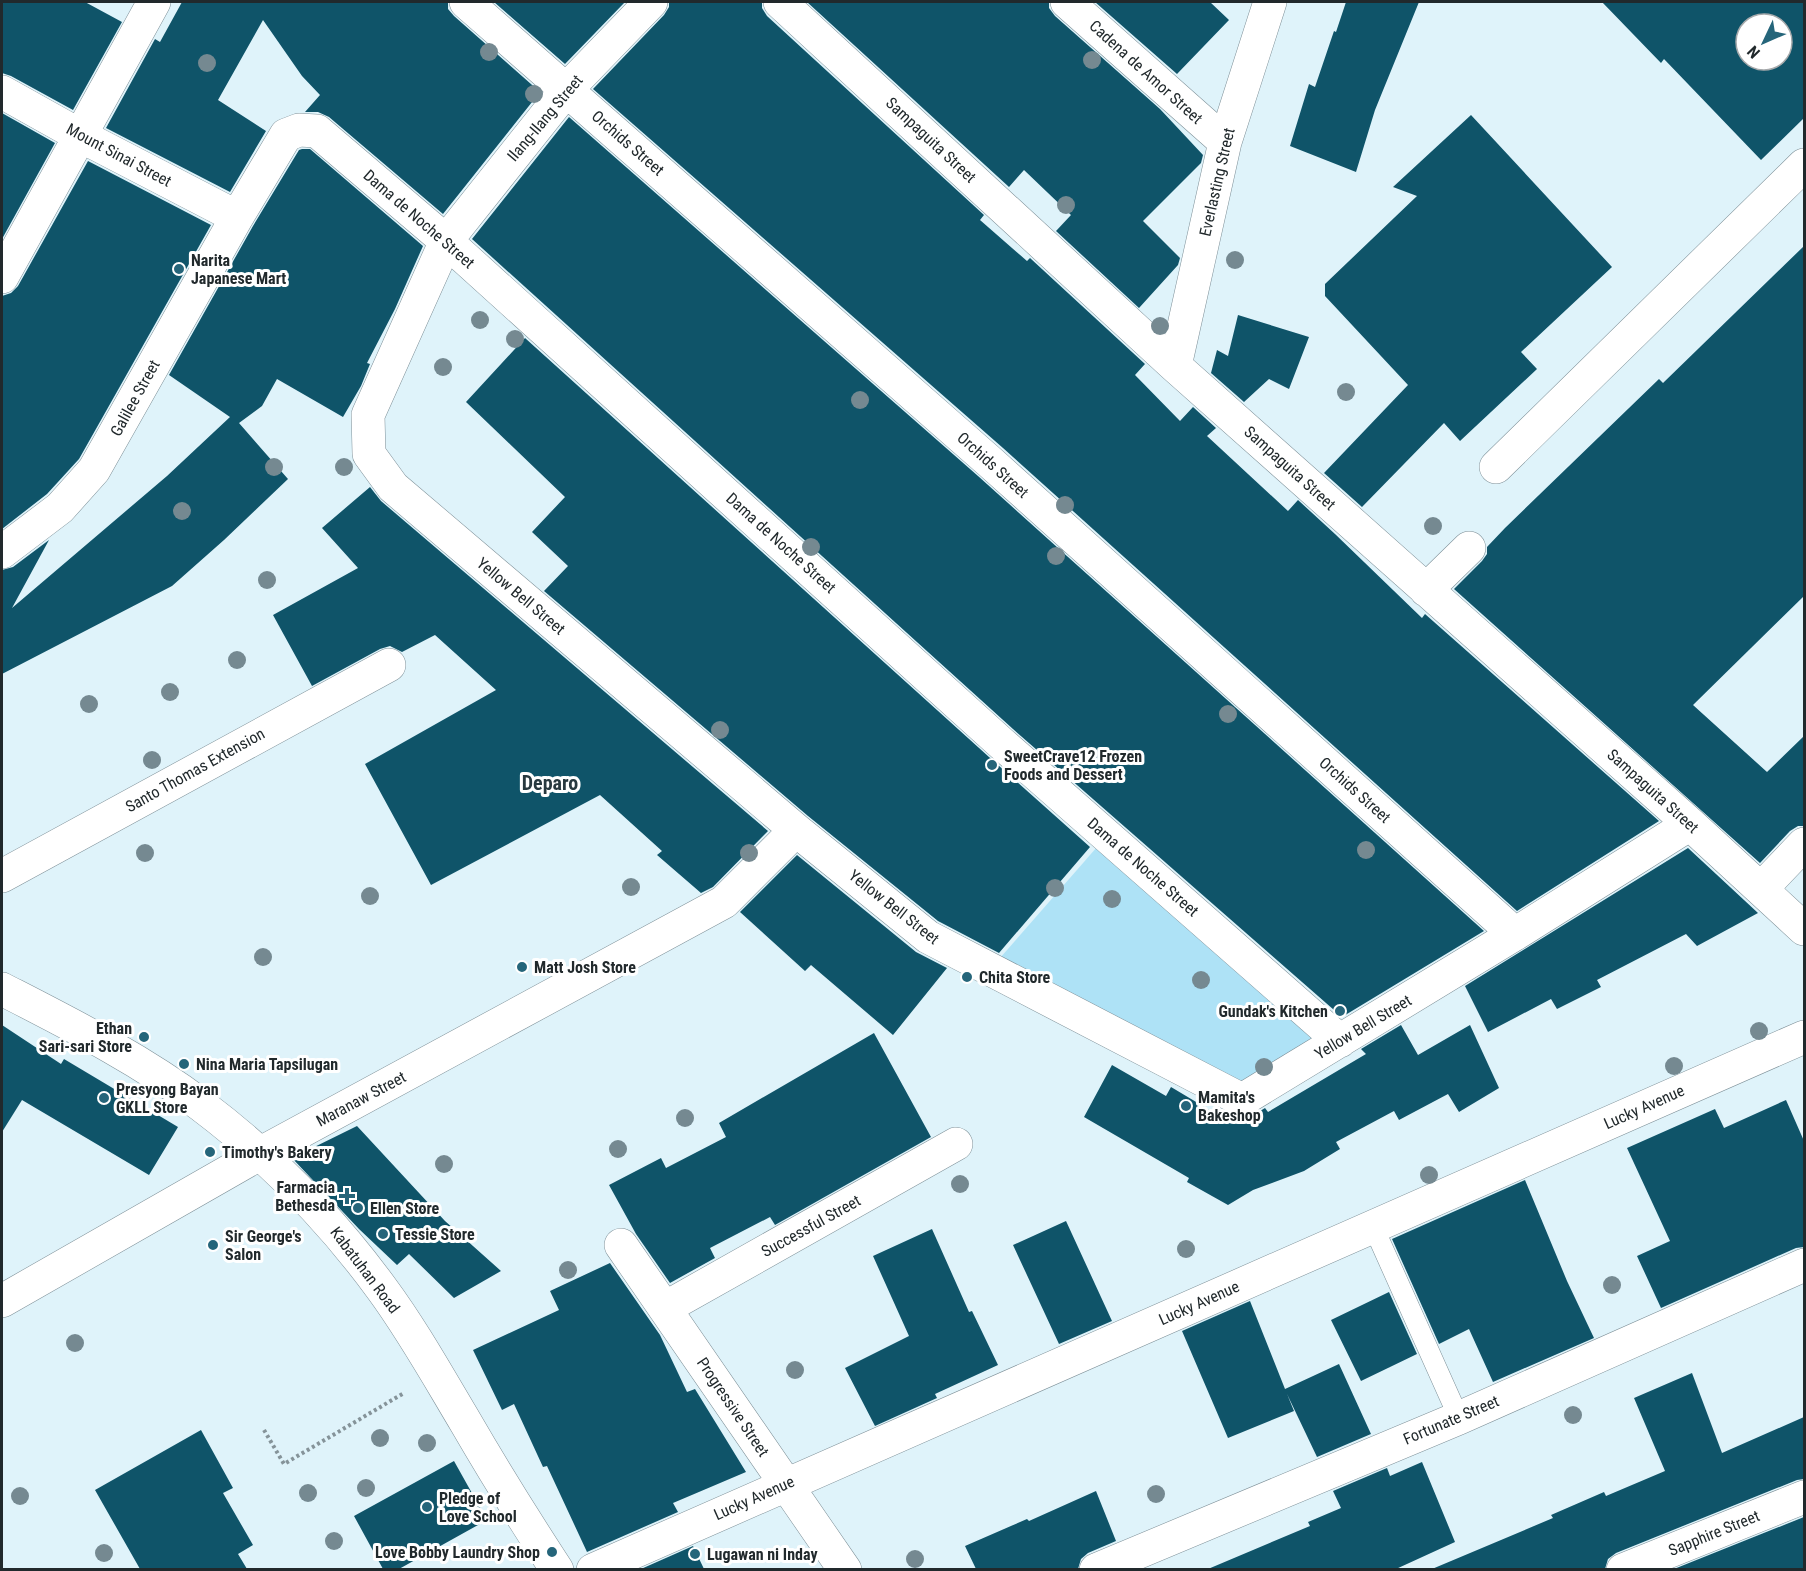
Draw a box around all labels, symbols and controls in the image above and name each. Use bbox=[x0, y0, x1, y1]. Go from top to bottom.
north arrow bbox=[1734, 12, 1794, 72]
street label: Cadena de Amor Street bbox=[1085, 16, 1207, 128]
text: N bbox=[1743, 42, 1764, 62]
street label: Ilang-Ilang Street bbox=[503, 71, 587, 165]
street label: Sampaguita Street bbox=[882, 93, 980, 187]
street label: Orchids Street bbox=[588, 106, 668, 180]
street label: Mount Sinai Street bbox=[63, 119, 175, 191]
street label: Everlasting Street bbox=[1195, 126, 1239, 238]
street label: Dama de Noche Street bbox=[360, 166, 479, 273]
place label: Narita Japanese Mart bbox=[191, 251, 286, 288]
marker: Narita Japanese Mart bbox=[172, 262, 186, 276]
street label: Galilee Street bbox=[106, 356, 164, 439]
street label: Sampaguita Street bbox=[1240, 422, 1340, 514]
street label: Orchids Street bbox=[953, 428, 1033, 502]
street label: Dama de Noche Street bbox=[722, 489, 840, 597]
street label: Yellow Bell Street bbox=[473, 554, 569, 639]
street label: Santo Thomas Extension bbox=[122, 724, 268, 816]
street label: Sampaguita Street bbox=[1603, 745, 1703, 837]
place label: SweetCrave12 Frozen Foods and Dessert bbox=[1004, 747, 1142, 784]
street label: Orchids Street bbox=[1315, 753, 1395, 827]
marker: SweetCrave12 Frozen Foods and Dessert bbox=[985, 758, 999, 772]
district label: Deparo bbox=[522, 771, 578, 795]
street label: Dama de Noche Street bbox=[1084, 814, 1203, 921]
street label: Yellow Bell Street bbox=[845, 866, 943, 948]
place label: Matt Josh Store bbox=[534, 958, 636, 977]
marker: Matt Josh Store bbox=[515, 960, 529, 974]
place label: Chita Store bbox=[979, 968, 1051, 987]
marker: Chita Store bbox=[960, 970, 974, 984]
street label: Yellow Bell Street bbox=[1311, 991, 1415, 1063]
place label: Gundak's Kitchen bbox=[1218, 1002, 1328, 1021]
marker: Gundak's Kitchen bbox=[1333, 1004, 1347, 1018]
place label: Ethan Sari-sari Store bbox=[39, 1019, 132, 1056]
marker: Ethan Sari-sari Store bbox=[137, 1030, 151, 1044]
place label: Nina Maria Tapsilugan bbox=[196, 1055, 338, 1074]
marker: Nina Maria Tapsilugan bbox=[177, 1057, 191, 1071]
street label: Maranaw Street bbox=[313, 1067, 409, 1131]
place label: Presyong Bayan GKLL Store bbox=[116, 1080, 219, 1117]
street label: Lucky Avenue bbox=[1601, 1081, 1687, 1133]
place label: Mamita's Bakeshop bbox=[1198, 1088, 1261, 1125]
marker: Presyong Bayan GKLL Store bbox=[97, 1091, 111, 1105]
marker: Mamita's Bakeshop bbox=[1179, 1099, 1193, 1113]
place label: Timothy's Bakery bbox=[222, 1143, 332, 1162]
marker: Timothy's Bakery bbox=[203, 1145, 217, 1159]
place label: Farmacia Bethesda bbox=[275, 1178, 335, 1215]
marker: Farmacia Bethesda bbox=[340, 1189, 354, 1203]
street label: Successful Street bbox=[758, 1191, 864, 1261]
place label: Ellen Store bbox=[370, 1199, 440, 1218]
marker: Ellen Store bbox=[351, 1201, 365, 1215]
street label: Kabatuhan Road bbox=[326, 1223, 404, 1317]
place label: Tessie Store bbox=[395, 1225, 475, 1244]
place label: Sir George's Salon bbox=[225, 1227, 302, 1264]
marker: Tessie Store bbox=[376, 1227, 390, 1241]
marker: Sir George's Salon bbox=[206, 1238, 220, 1252]
street label: Lucky Avenue bbox=[1156, 1277, 1242, 1329]
street label: Progressive Street bbox=[693, 1354, 773, 1460]
street label: Fortunate Street bbox=[1400, 1391, 1502, 1449]
street label: Lucky Avenue bbox=[711, 1472, 797, 1524]
place label: Pledge of Love School bbox=[439, 1489, 517, 1526]
marker: Pledge of Love School bbox=[420, 1500, 434, 1514]
street label: Sapphire Street bbox=[1666, 1506, 1763, 1560]
place label: Love Bobby Laundry Shop bbox=[375, 1543, 540, 1562]
marker: Love Bobby Laundry Shop bbox=[545, 1545, 559, 1559]
place label: Lugawan ni Inday bbox=[707, 1545, 818, 1564]
marker: Lugawan ni Inday bbox=[688, 1547, 702, 1561]

